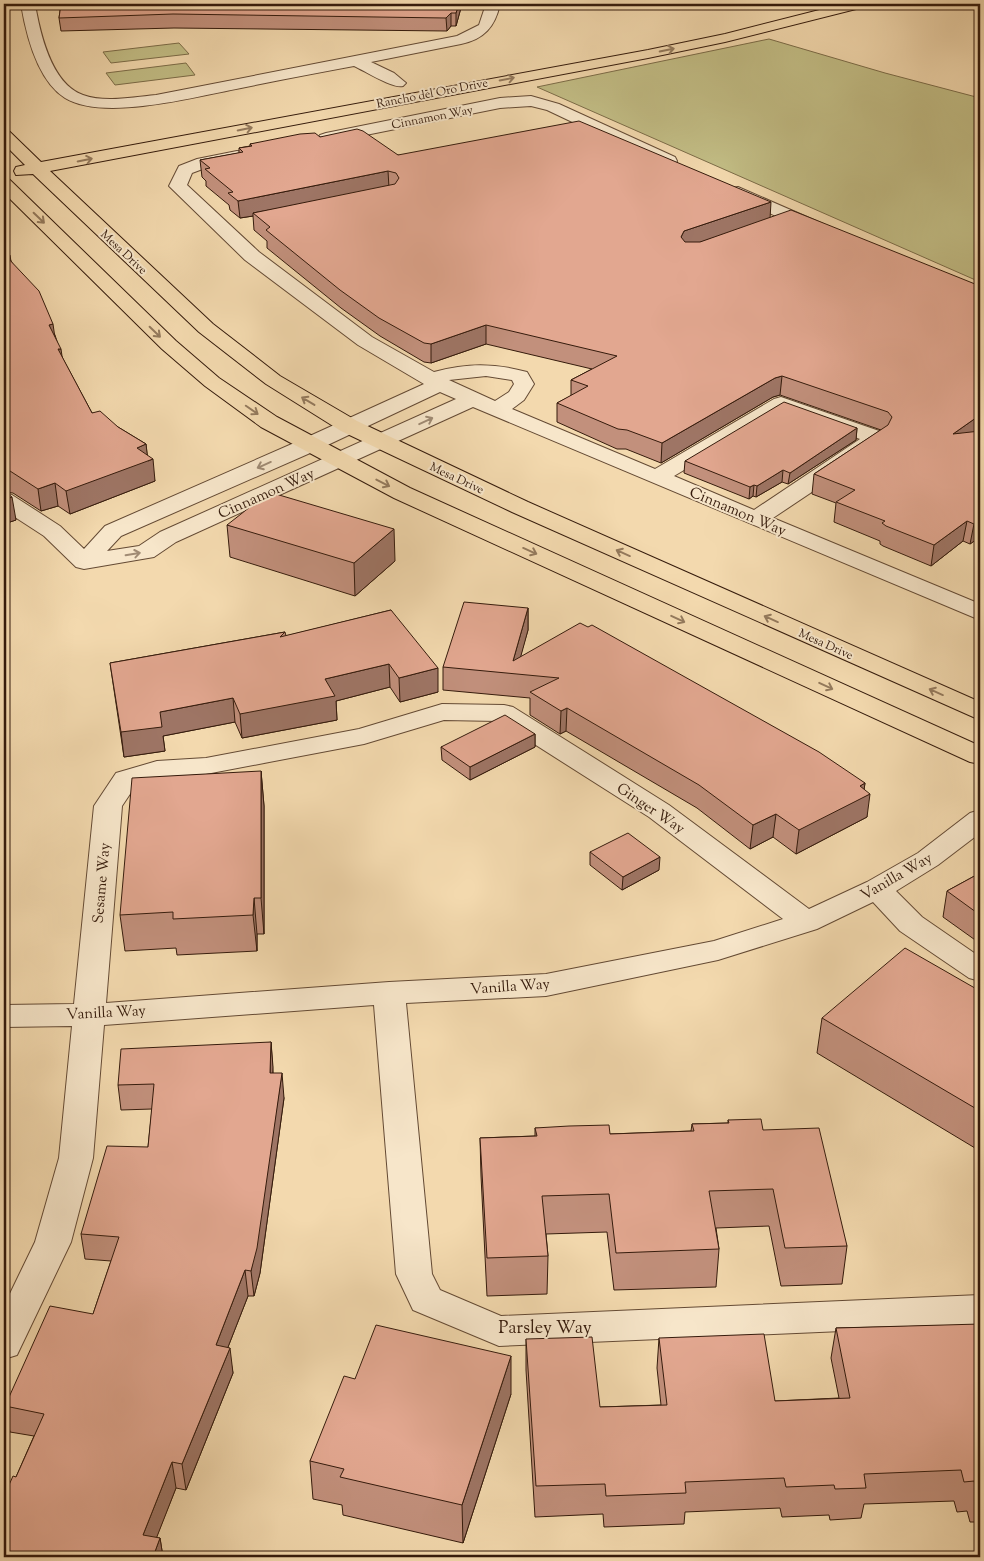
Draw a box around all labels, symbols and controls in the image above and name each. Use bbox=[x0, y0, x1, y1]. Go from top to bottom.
one-way arrow bbox=[659, 44, 675, 54]
street label: Rancho del Oro Drive bbox=[375, 74, 490, 114]
one-way arrow bbox=[499, 74, 515, 83]
street label: Cinnamon Way bbox=[390, 101, 474, 135]
one-way arrow bbox=[236, 124, 252, 134]
one-way arrow bbox=[77, 155, 93, 164]
one-way arrow bbox=[32, 212, 45, 224]
street label: Mesa Drive bbox=[96, 226, 151, 279]
one-way arrow bbox=[149, 326, 161, 338]
one-way arrow bbox=[301, 395, 315, 405]
one-way arrow bbox=[245, 405, 259, 415]
one-way arrow bbox=[418, 416, 433, 425]
street label: Mesa Drive bbox=[426, 458, 487, 500]
one-way arrow bbox=[257, 460, 272, 470]
street label: Cinnamon Way bbox=[215, 464, 319, 525]
one-way arrow bbox=[375, 478, 390, 488]
street label: Cinnamon Way bbox=[686, 483, 790, 542]
one-way arrow bbox=[522, 547, 537, 557]
one-way arrow bbox=[616, 548, 631, 558]
one-way arrow bbox=[124, 549, 140, 559]
one-way arrow bbox=[670, 614, 685, 624]
one-way arrow bbox=[764, 614, 779, 624]
street label: Mesa Drive bbox=[795, 625, 856, 665]
one-way arrow bbox=[818, 682, 833, 691]
one-way arrow bbox=[929, 687, 944, 697]
street label: Ginger Way bbox=[612, 779, 689, 840]
street label: Sesame Way bbox=[88, 841, 117, 924]
street label: Vanilla Way bbox=[857, 848, 937, 906]
street label: Vanilla Way bbox=[470, 974, 551, 1001]
street label: Vanilla Way bbox=[66, 1001, 147, 1026]
street label: Parsley Way bbox=[498, 1316, 592, 1342]

